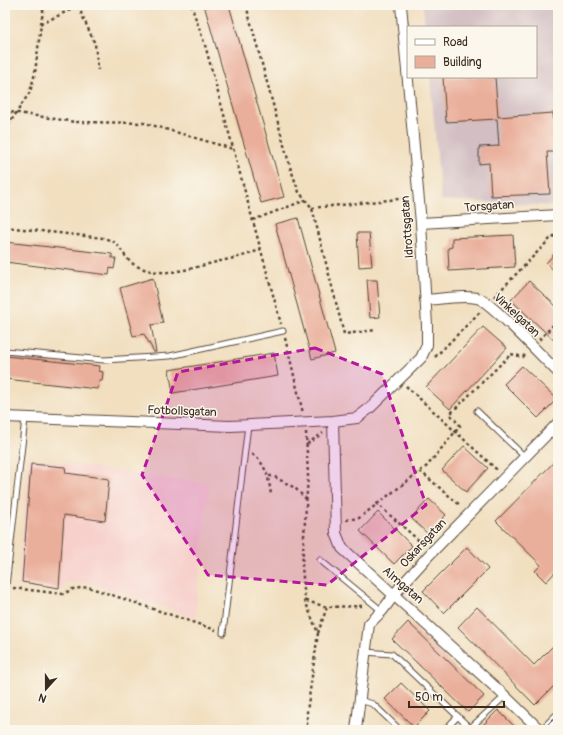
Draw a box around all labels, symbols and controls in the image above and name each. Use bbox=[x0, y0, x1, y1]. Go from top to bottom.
legend bbox=[407, 26, 537, 78]
text: Road bbox=[443, 35, 468, 50]
text: Building bbox=[443, 55, 482, 70]
street label: Idrottsgatan bbox=[398, 195, 417, 259]
street label: Torsgatan bbox=[463, 197, 515, 216]
street label: Vinkelgatan bbox=[490, 290, 543, 341]
street label: Fotbollsgatan bbox=[147, 403, 217, 420]
street label: Oskarsgatan bbox=[397, 516, 450, 571]
street label: Almgatan bbox=[379, 564, 426, 607]
north arrow bbox=[26, 669, 66, 709]
scale bar bbox=[409, 683, 504, 709]
text: N bbox=[36, 690, 48, 705]
text: 50 m bbox=[415, 690, 443, 705]

